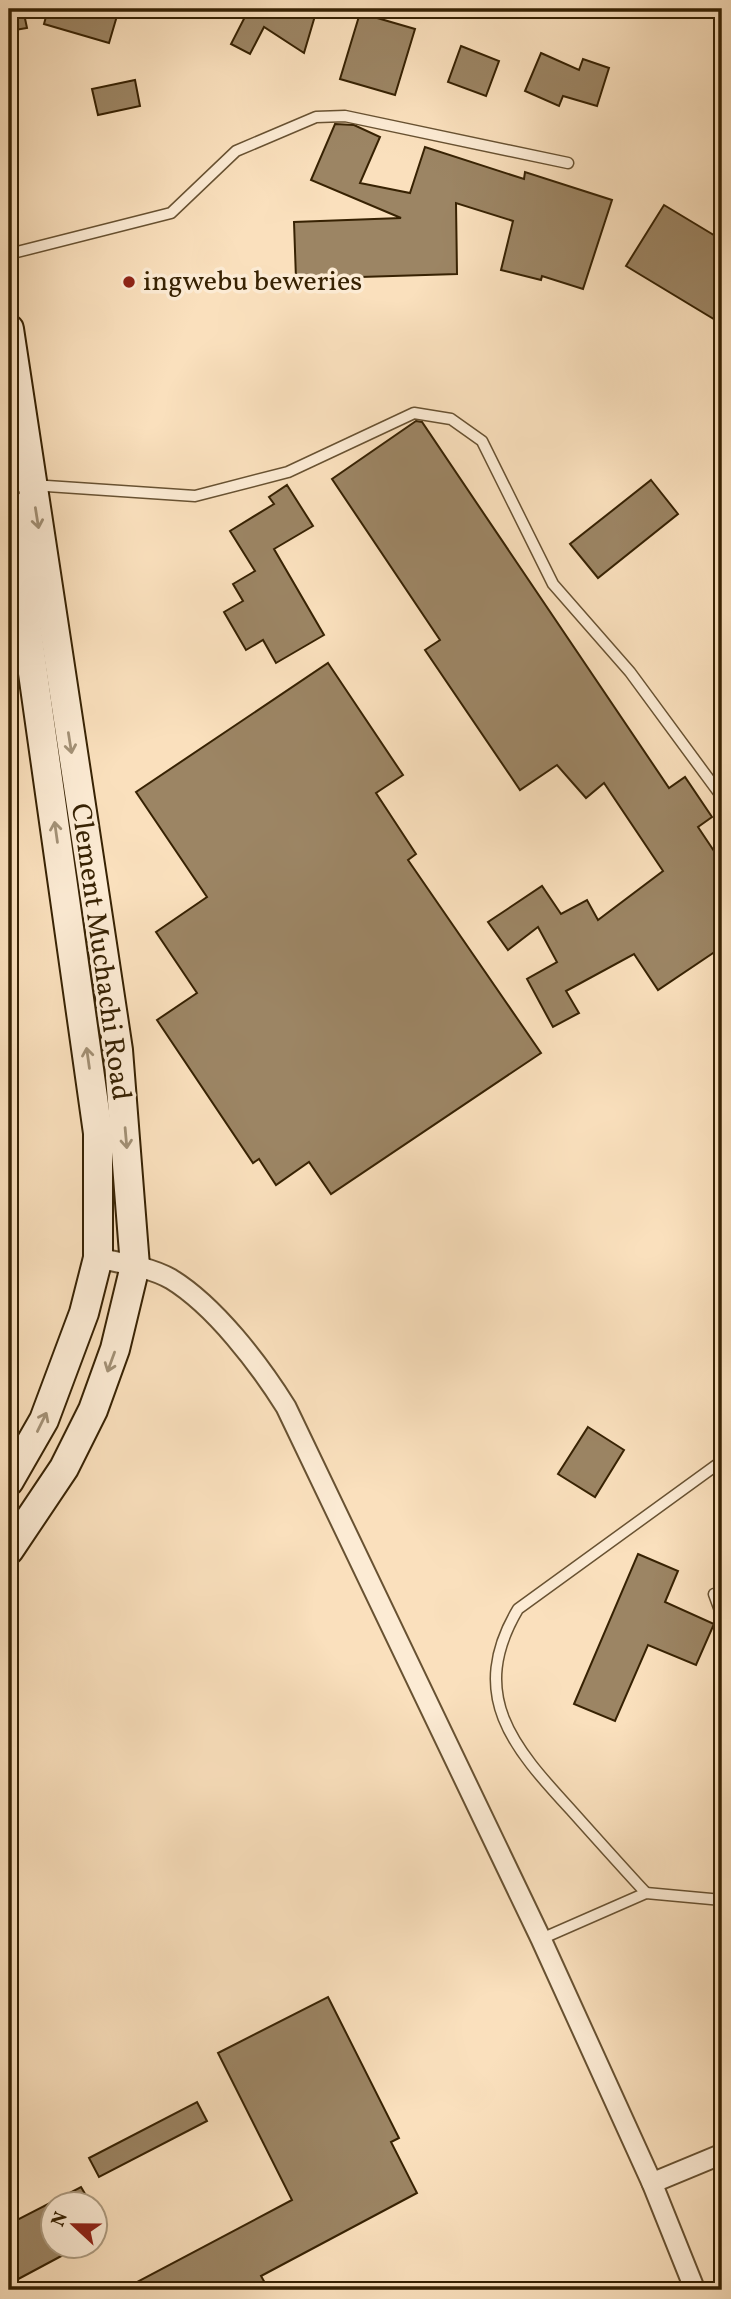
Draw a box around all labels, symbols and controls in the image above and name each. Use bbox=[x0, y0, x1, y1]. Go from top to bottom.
place label: ingwebu beweries bbox=[143, 263, 362, 302]
marker: ingwebu beweries bbox=[121, 274, 137, 290]
one-way arrow bbox=[31, 506, 44, 529]
one-way arrow bbox=[63, 731, 76, 754]
street label: Clement Muchachi Road bbox=[60, 801, 140, 1103]
one-way arrow bbox=[50, 822, 63, 844]
one-way arrow bbox=[81, 1047, 94, 1070]
one-way arrow bbox=[120, 1126, 133, 1149]
one-way arrow bbox=[104, 1350, 116, 1372]
one-way arrow bbox=[36, 1412, 50, 1433]
north arrow bbox=[38, 2190, 108, 2260]
text: N bbox=[45, 2208, 75, 2231]

